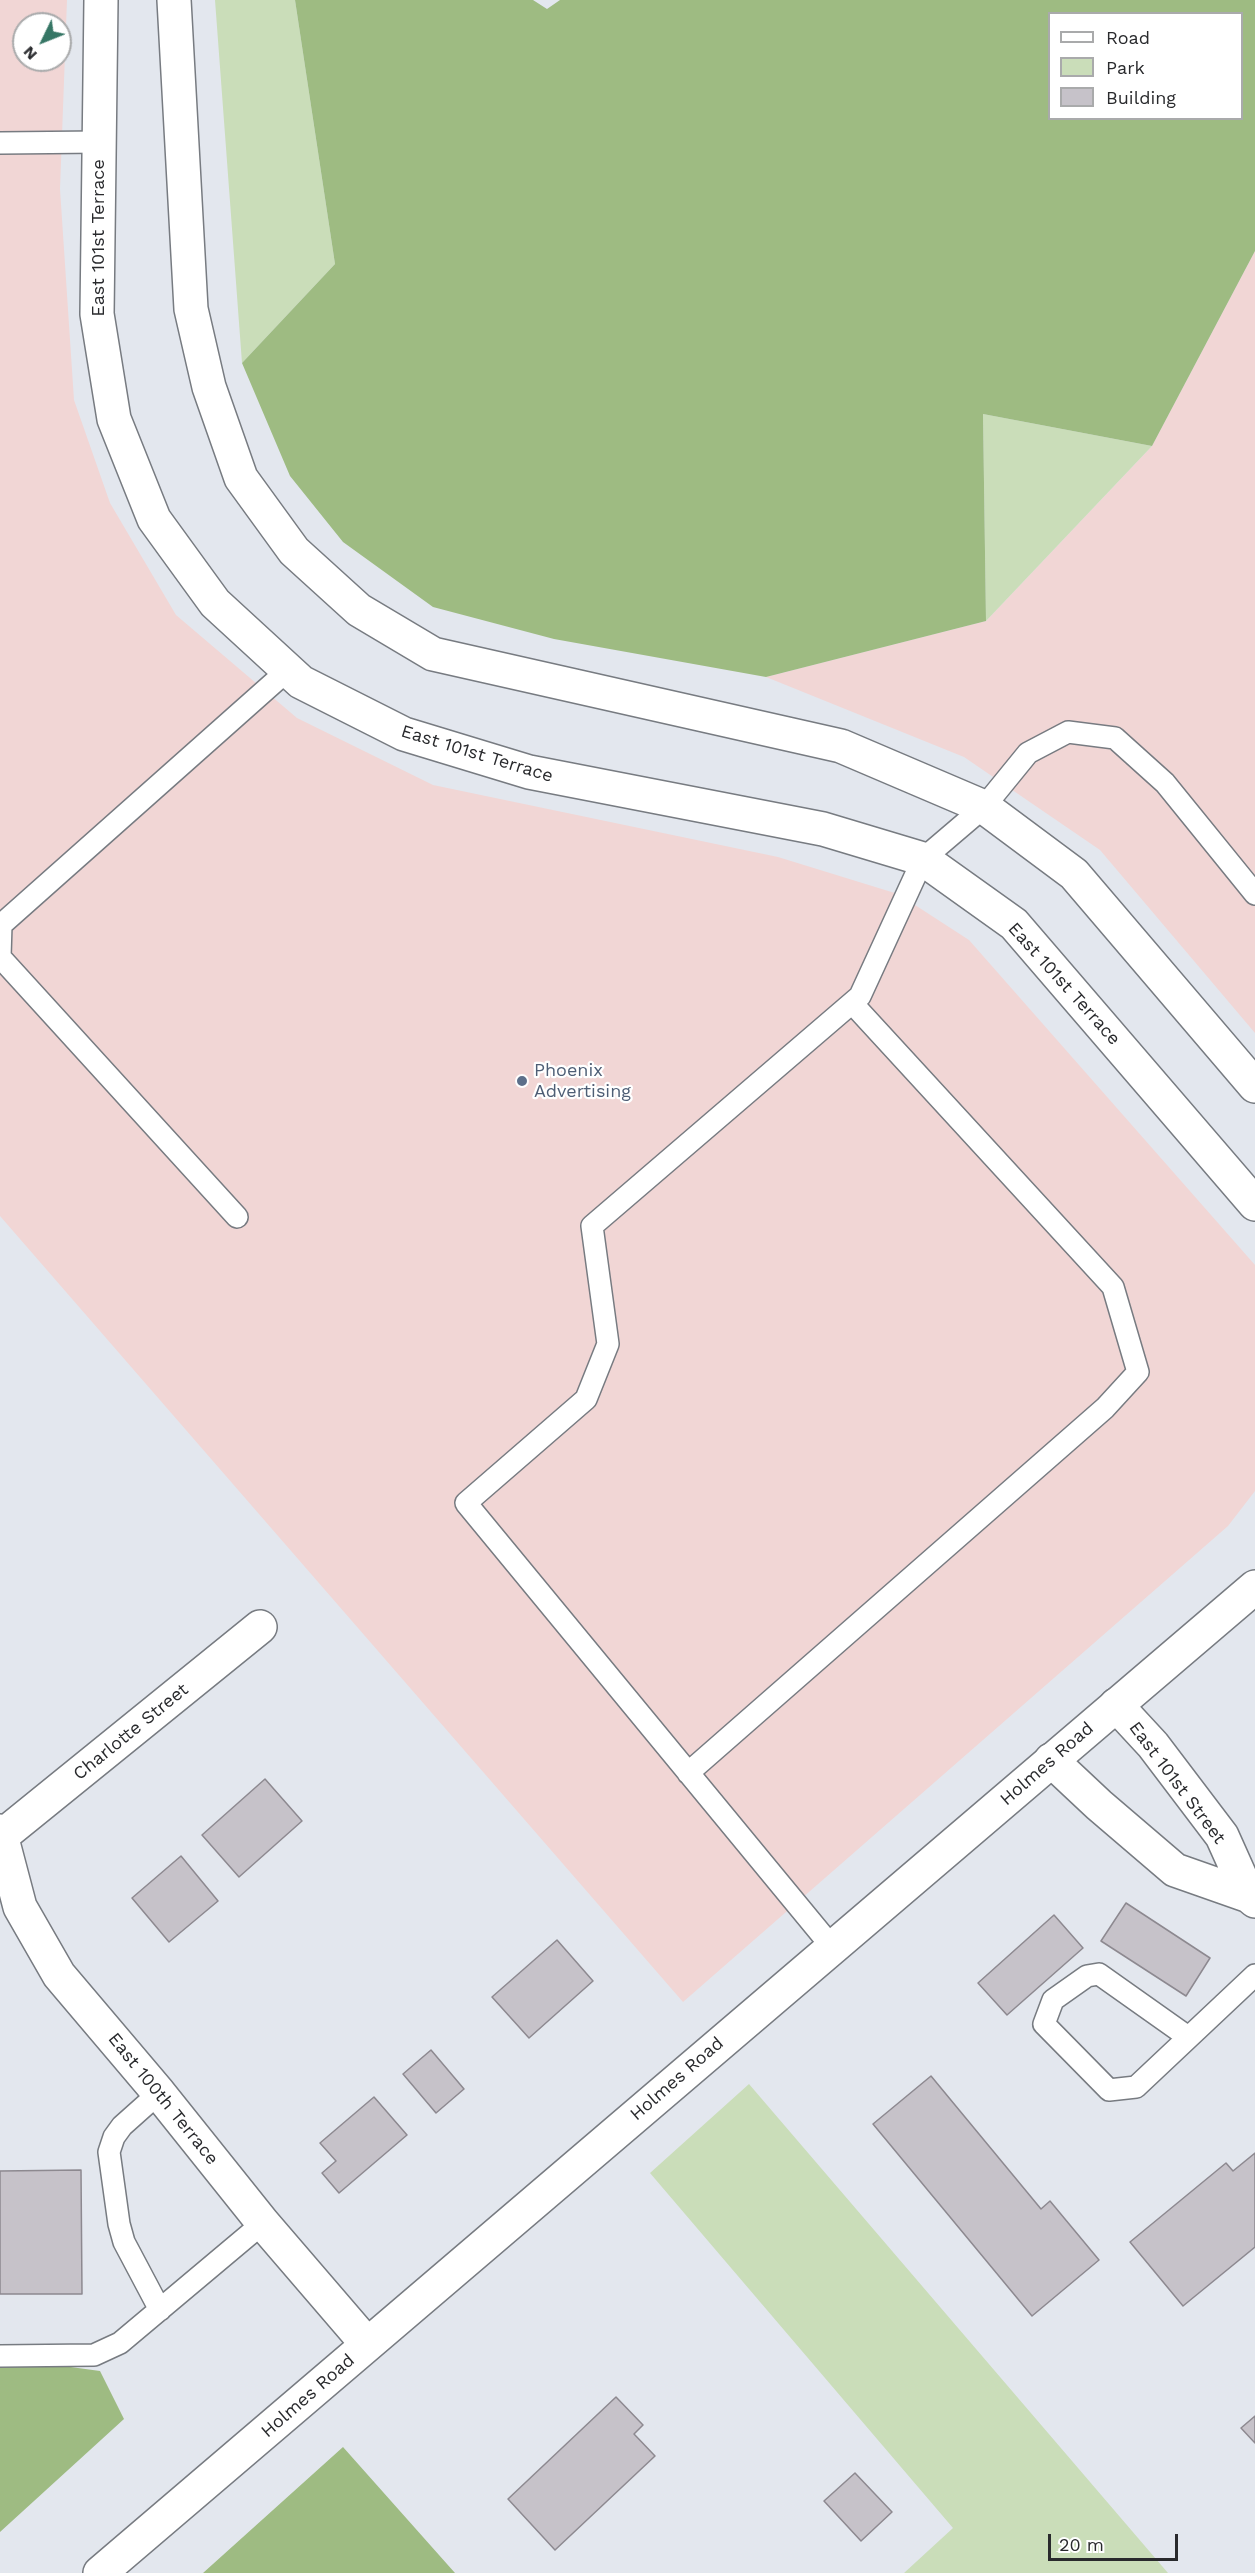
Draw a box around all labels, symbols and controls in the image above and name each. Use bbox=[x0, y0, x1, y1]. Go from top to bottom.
north arrow bbox=[12, 12, 72, 72]
legend bbox=[1048, 12, 1243, 120]
text: Road bbox=[1106, 27, 1150, 48]
text: N bbox=[19, 42, 41, 64]
text: Park bbox=[1106, 57, 1145, 78]
text: Building bbox=[1106, 87, 1176, 108]
street label: East 101st Terrace bbox=[88, 159, 110, 317]
street label: East 101st Terrace bbox=[398, 721, 556, 787]
street label: East 101st Terrace bbox=[1003, 918, 1125, 1050]
place label: Phoenix Advertising bbox=[534, 1060, 631, 1102]
marker: Phoenix Advertising bbox=[515, 1074, 529, 1088]
street label: Charlotte Street bbox=[69, 1679, 193, 1785]
street label: Holmes Road bbox=[996, 1718, 1098, 1810]
street label: East 101st Street bbox=[1124, 1718, 1230, 1848]
street label: East 100th Terrace bbox=[103, 2029, 223, 2169]
street label: Holmes Road bbox=[626, 2033, 728, 2125]
street label: Holmes Road bbox=[257, 2350, 359, 2442]
scale bar bbox=[1051, 2522, 1182, 2560]
text: 20 m bbox=[1059, 2534, 1104, 2555]

